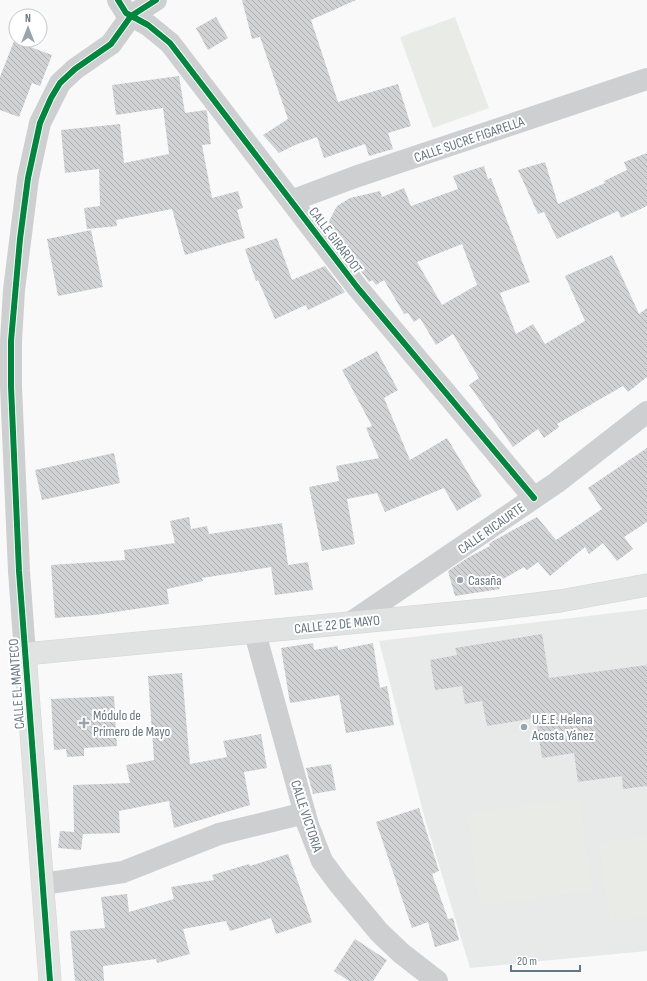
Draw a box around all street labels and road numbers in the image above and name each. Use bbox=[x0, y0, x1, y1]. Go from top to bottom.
street label: CALLE SUCRE FIGARELLA bbox=[412, 112, 527, 166]
street label: CALLE GIRARDOT bbox=[305, 204, 366, 277]
street label: CALLE RICAURTE bbox=[455, 499, 528, 558]
street label: CALLE 22 DE MAYO bbox=[293, 612, 381, 637]
street label: CALLE EL MANTECO bbox=[5, 638, 28, 730]
street label: CALLE VICTORIA bbox=[287, 778, 326, 855]

